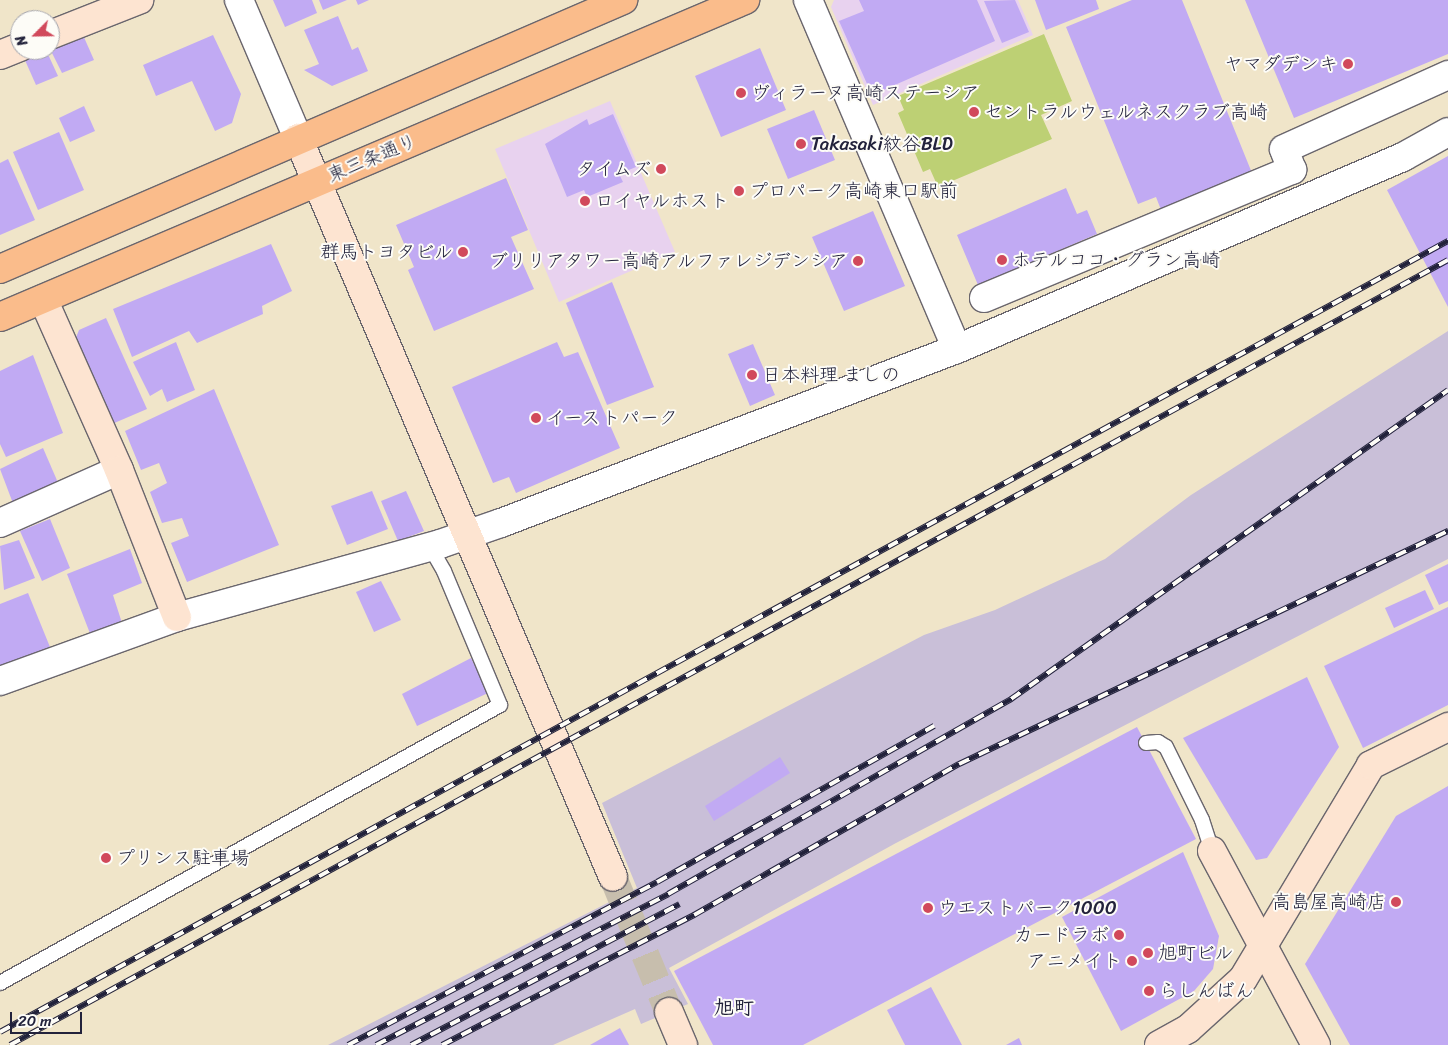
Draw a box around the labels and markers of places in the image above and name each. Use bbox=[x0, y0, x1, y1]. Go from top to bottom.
place label: ヤマダデンキ bbox=[1224, 53, 1338, 75]
marker: ヤマダデンキ bbox=[1342, 58, 1354, 70]
place label: ヴィラーヌ高崎ステーシア bbox=[751, 82, 979, 104]
marker: ヴィラーヌ高崎ステーシア bbox=[735, 87, 747, 99]
place label: セントラルウェルネスクラブ高崎 bbox=[984, 101, 1269, 123]
marker: セントラルウェルネスクラブ高崎 bbox=[968, 106, 980, 118]
place label: Takasaki紋谷BLD bbox=[811, 133, 953, 155]
marker: Takasaki紋谷BLD bbox=[795, 138, 807, 150]
place label: タイムズ bbox=[575, 158, 651, 180]
marker: タイムズ bbox=[655, 163, 667, 175]
place label: プロパーク高崎東口駅前 bbox=[749, 180, 958, 202]
marker: プロパーク高崎東口駅前 bbox=[733, 185, 745, 197]
place label: ロイヤルホスト bbox=[595, 190, 728, 212]
marker: ロイヤルホスト bbox=[579, 195, 591, 207]
place label: 群馬トヨタビル bbox=[320, 241, 453, 263]
marker: 群馬トヨタビル bbox=[457, 246, 469, 258]
place label: ホテルココ・グラン高崎 bbox=[1012, 249, 1221, 271]
place label: ブリリアタワー高崎アルファレジデンシア bbox=[487, 250, 848, 272]
marker: ホテルココ・グラン高崎 bbox=[996, 254, 1008, 266]
marker: ブリリアタワー高崎アルファレジデンシア bbox=[852, 255, 864, 267]
place label: 日本料理 ましの bbox=[762, 364, 900, 386]
marker: 日本料理 ましの bbox=[746, 369, 758, 381]
place label: イーストパーク bbox=[546, 407, 677, 429]
marker: イーストパーク bbox=[530, 412, 542, 424]
place label: プリンス駐車場 bbox=[116, 847, 249, 869]
marker: プリンス駐車場 bbox=[100, 852, 112, 864]
place label: 高島屋高崎店 bbox=[1272, 891, 1386, 913]
marker: 高島屋高崎店 bbox=[1390, 896, 1402, 908]
place label: ウエストパーク1000 bbox=[938, 897, 1115, 919]
marker: ウエストパーク1000 bbox=[922, 902, 934, 914]
place label: カードラボ bbox=[1014, 924, 1109, 946]
marker: カードラボ bbox=[1113, 929, 1125, 941]
place label: 旭町ビル bbox=[1158, 942, 1234, 964]
marker: 旭町ビル bbox=[1142, 947, 1154, 959]
place label: アニメイト bbox=[1027, 950, 1122, 972]
marker: アニメイト bbox=[1126, 955, 1138, 967]
place label: らしんばん bbox=[1159, 980, 1254, 1002]
marker: らしんばん bbox=[1143, 985, 1155, 997]

